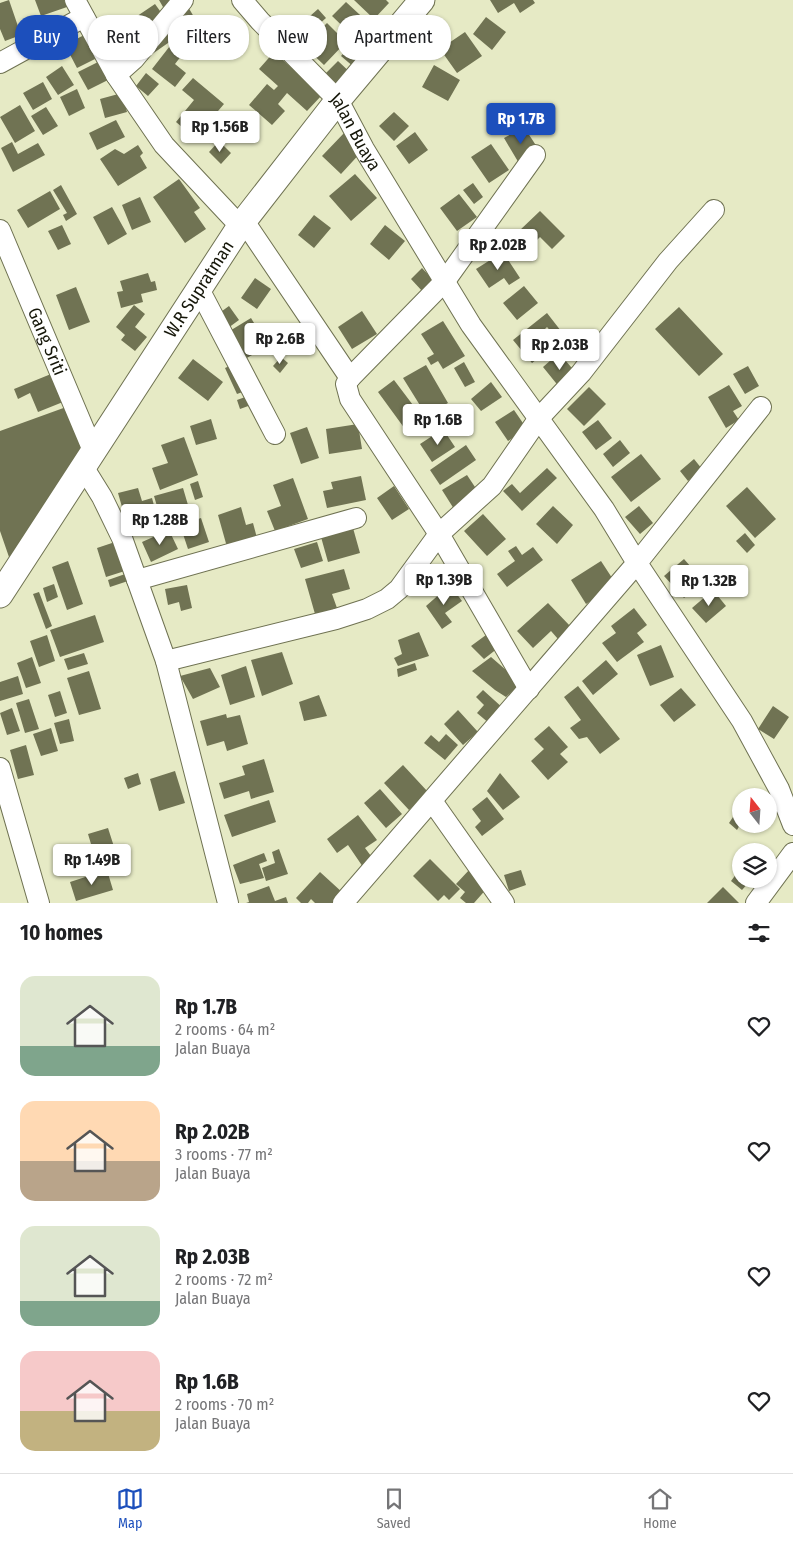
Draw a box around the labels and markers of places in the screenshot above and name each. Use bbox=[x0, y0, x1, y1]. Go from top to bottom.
pin: Rp 1.7B bbox=[475, 102, 567, 145]
pin: Rp 1.56B bbox=[168, 110, 272, 153]
pin: Rp 2.02B bbox=[446, 228, 550, 271]
pin: Rp 2.6B bbox=[234, 322, 326, 365]
pin: Rp 2.03B bbox=[508, 328, 612, 371]
pin: Rp 1.6B bbox=[392, 404, 484, 446]
pin: Rp 1.28B bbox=[108, 504, 212, 546]
pin: Rp 1.39B bbox=[392, 564, 496, 606]
pin: Rp 1.32B bbox=[657, 564, 761, 607]
pin: Rp 1.49B bbox=[40, 844, 144, 886]

